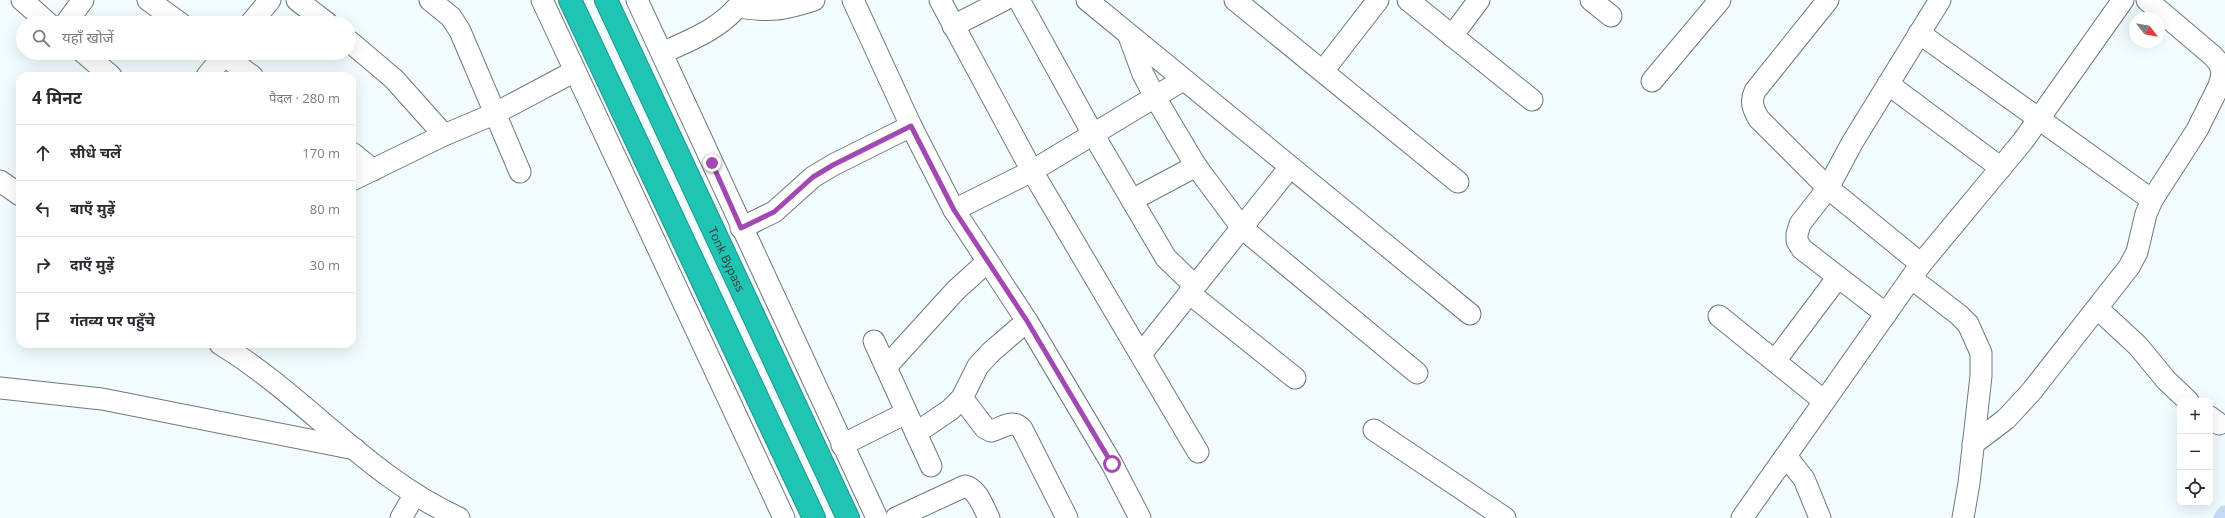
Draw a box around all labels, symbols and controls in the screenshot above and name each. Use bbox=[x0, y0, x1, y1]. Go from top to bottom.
north arrow bbox=[2129, 12, 2165, 48]
search box bbox=[16, 16, 356, 60]
icon: search bbox=[30, 27, 52, 49]
text: यहाँ खोजें bbox=[62, 27, 114, 47]
text: 4 मिनट bbox=[32, 86, 82, 109]
text: पैदल · 280 m bbox=[269, 89, 340, 107]
icon: ahead bbox=[32, 142, 54, 164]
text: सीधे चलें bbox=[70, 142, 121, 162]
text: 170 m bbox=[302, 144, 340, 162]
route end bbox=[703, 154, 721, 172]
icon: left bbox=[32, 198, 54, 220]
text: बाएँ मुड़ें bbox=[70, 198, 115, 218]
text: 80 m bbox=[310, 200, 340, 218]
street label: Tonk Bypass bbox=[705, 224, 750, 295]
icon: right bbox=[32, 254, 54, 276]
text: दाएँ मुड़ें bbox=[70, 254, 114, 274]
text: 30 m bbox=[310, 256, 340, 274]
icon: arrive bbox=[32, 310, 54, 332]
text: गंतव्य पर पहुँचे bbox=[70, 310, 155, 330]
map controls bbox=[2177, 398, 2213, 506]
button: + bbox=[2177, 398, 2213, 434]
button: − bbox=[2177, 434, 2213, 470]
route start bbox=[1103, 455, 1121, 473]
button: locate bbox=[2177, 470, 2213, 506]

